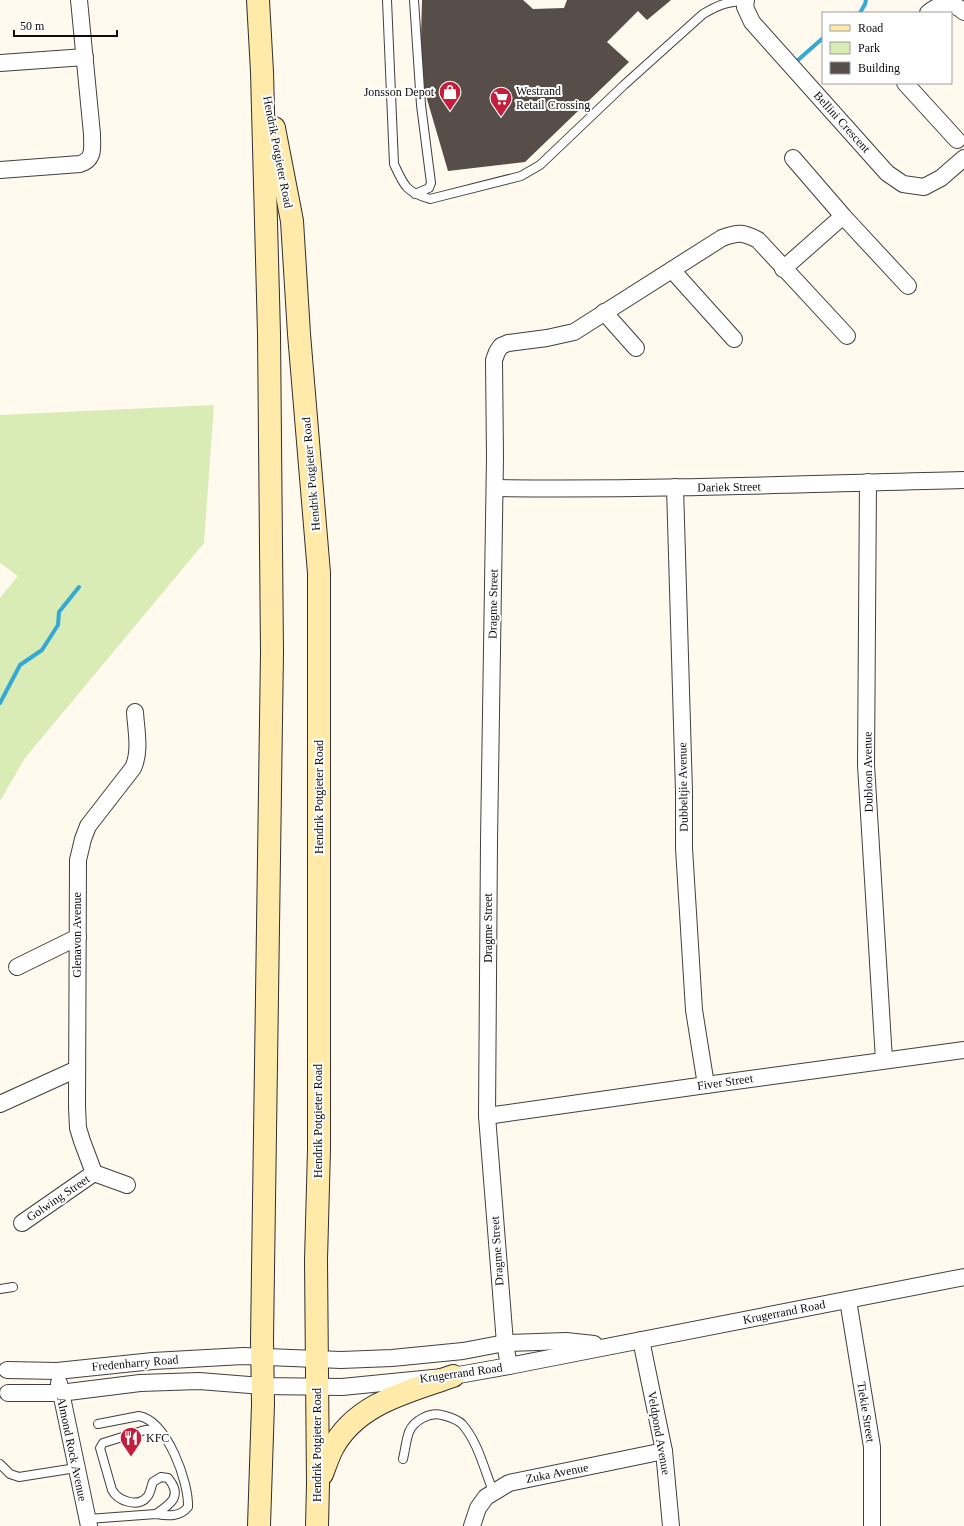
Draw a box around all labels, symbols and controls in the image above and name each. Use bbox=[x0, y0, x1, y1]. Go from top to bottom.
scale bar bbox=[14, 12, 117, 38]
legend bbox=[822, 12, 952, 84]
text: 50 m bbox=[20, 19, 45, 33]
text: Road bbox=[858, 21, 883, 35]
text: Park bbox=[858, 41, 880, 55]
text: Building bbox=[858, 61, 900, 75]
shop icon: Jonsson Depot bbox=[437, 79, 463, 112]
place label: Westrand Retail Crossing bbox=[516, 84, 590, 112]
place label: Jonsson Depot bbox=[364, 85, 435, 99]
supermarket icon: Westrand Retail Crossing bbox=[488, 85, 514, 118]
street label: Bellini Crescent bbox=[811, 88, 874, 156]
street label: Hendrik Potgieter Road bbox=[260, 95, 296, 209]
street label: Hendrik Potgieter Road bbox=[299, 417, 323, 531]
street label: Dariek Street bbox=[697, 479, 762, 495]
street label: Dragme Street bbox=[485, 568, 501, 639]
street label: Dubloon Avenue bbox=[860, 732, 876, 812]
street label: Hendrik Potgieter Road bbox=[312, 740, 326, 854]
street label: Dubbeltjie Avenue bbox=[675, 742, 691, 832]
street label: Glenavon Avenue bbox=[70, 892, 84, 978]
street label: Dragme Street bbox=[481, 893, 495, 963]
street label: Hendrik Potgieter Road bbox=[311, 1064, 325, 1178]
street label: Fiver Street bbox=[696, 1071, 755, 1093]
street label: Golwing Street bbox=[24, 1171, 93, 1224]
street label: Dragme Street bbox=[488, 1215, 506, 1286]
street label: Krugerrand Road bbox=[742, 1297, 826, 1327]
street label: Fredenharry Road bbox=[91, 1352, 179, 1374]
street label: Krugerrand Road bbox=[419, 1360, 503, 1386]
street label: Tiekie Street bbox=[854, 1381, 878, 1444]
street label: Hendrik Potgieter Road bbox=[310, 1388, 324, 1502]
street label: Veldpond Avenue bbox=[645, 1390, 673, 1476]
street label: Almond Rock Avenue bbox=[54, 1395, 90, 1503]
restaurant icon: KFC bbox=[118, 1425, 144, 1458]
place label: KFC bbox=[146, 1431, 169, 1445]
street label: Zuka Avenue bbox=[525, 1460, 589, 1486]

